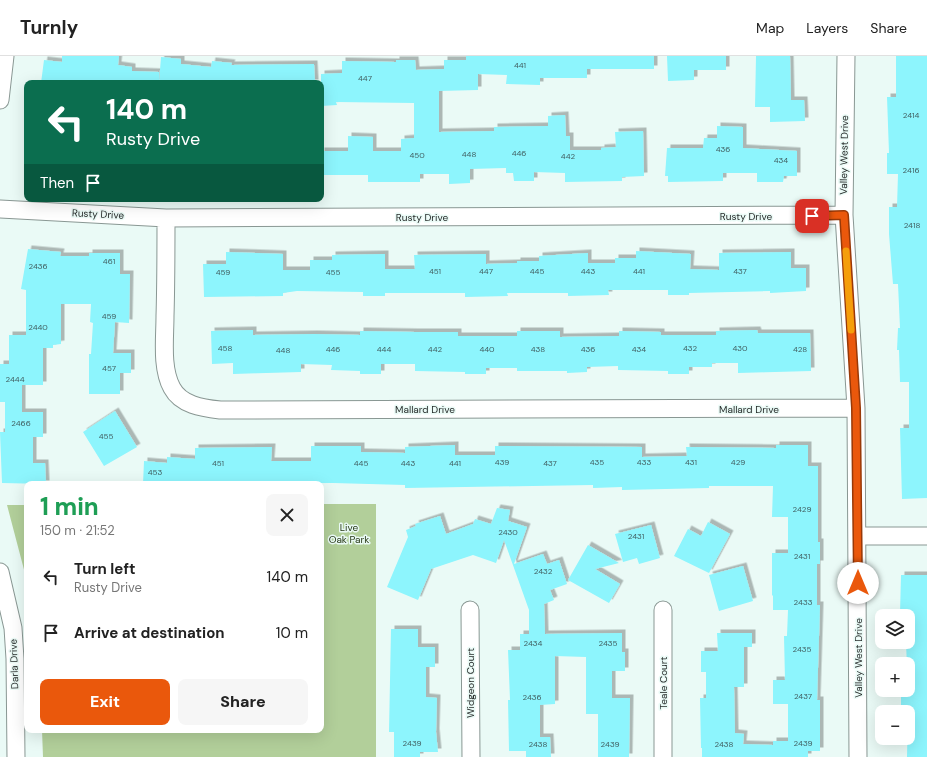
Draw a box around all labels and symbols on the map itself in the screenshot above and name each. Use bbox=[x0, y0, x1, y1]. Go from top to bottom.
house number: 441 bbox=[514, 60, 526, 70]
house number: 447 bbox=[358, 73, 372, 83]
house number: 2414 bbox=[903, 110, 919, 120]
street label: Valley West Drive bbox=[837, 115, 851, 195]
house number: 436 bbox=[716, 144, 730, 154]
house number: 446 bbox=[512, 148, 526, 158]
house number: 448 bbox=[462, 149, 476, 159]
house number: 450 bbox=[409, 150, 425, 160]
house number: 442 bbox=[561, 151, 576, 161]
house number: 434 bbox=[774, 155, 788, 165]
house number: 2416 bbox=[903, 165, 919, 175]
pin bbox=[795, 199, 829, 233]
street label: Rusty Drive bbox=[72, 206, 125, 222]
street label: Rusty Drive bbox=[720, 210, 772, 223]
street label: Rusty Drive bbox=[396, 211, 448, 224]
house number: 2418 bbox=[904, 220, 920, 230]
house number: 461 bbox=[103, 256, 115, 266]
house number: 2436 bbox=[28, 261, 48, 271]
house number: 451 bbox=[429, 266, 441, 276]
house number: 447 bbox=[479, 266, 493, 276]
house number: 445 bbox=[530, 266, 544, 276]
house number: 443 bbox=[581, 266, 595, 276]
house number: 441 bbox=[633, 266, 645, 276]
house number: 437 bbox=[733, 266, 747, 276]
house number: 459 bbox=[216, 267, 230, 277]
house number: 455 bbox=[326, 267, 340, 277]
house number: 459 bbox=[102, 311, 116, 321]
house number: 2440 bbox=[28, 322, 48, 332]
house number: 458 bbox=[218, 343, 232, 353]
house number: 432 bbox=[683, 343, 697, 353]
house number: 430 bbox=[732, 343, 748, 353]
house number: 446 bbox=[326, 344, 340, 354]
house number: 444 bbox=[377, 344, 391, 354]
house number: 442 bbox=[428, 344, 443, 354]
house number: 440 bbox=[479, 344, 495, 354]
house number: 438 bbox=[531, 344, 545, 354]
house number: 436 bbox=[581, 344, 595, 354]
house number: 434 bbox=[632, 344, 646, 354]
house number: 428 bbox=[793, 344, 807, 354]
house number: 448 bbox=[276, 345, 290, 355]
house number: 457 bbox=[102, 363, 116, 373]
house number: 2444 bbox=[5, 374, 25, 384]
street label: Mallard Drive bbox=[395, 403, 455, 416]
street label: Mallard Drive bbox=[719, 403, 779, 416]
house number: 2466 bbox=[11, 418, 31, 428]
house number: 455 bbox=[99, 431, 113, 441]
house number: 439 bbox=[495, 457, 509, 467]
house number: 435 bbox=[590, 457, 604, 467]
house number: 433 bbox=[637, 457, 651, 467]
house number: 431 bbox=[685, 457, 697, 467]
house number: 429 bbox=[731, 457, 745, 467]
house number: 451 bbox=[212, 458, 224, 468]
house number: 445 bbox=[354, 458, 368, 468]
house number: 443 bbox=[401, 458, 415, 468]
house number: 441 bbox=[449, 458, 461, 468]
house number: 437 bbox=[543, 458, 557, 468]
house number: 453 bbox=[148, 467, 163, 477]
house number: 2429 bbox=[793, 504, 811, 514]
park label: Live Oak Park bbox=[329, 521, 369, 546]
house number: 2430 bbox=[498, 527, 518, 537]
house number: 2431 bbox=[628, 531, 644, 541]
house number: 2431 bbox=[794, 551, 810, 561]
position arrow bbox=[837, 562, 879, 604]
house number: 2432 bbox=[534, 566, 553, 576]
house number: 2433 bbox=[794, 597, 813, 607]
street label: Valley West Drive bbox=[852, 618, 865, 698]
street label: Darla Drive bbox=[7, 638, 21, 689]
house number: 2434 bbox=[524, 638, 543, 648]
house number: 2435 bbox=[599, 638, 618, 648]
house number: 2435 bbox=[793, 644, 812, 654]
street label: Widgeon Court bbox=[464, 648, 477, 718]
street label: Teale Court bbox=[657, 656, 670, 709]
house number: 2437 bbox=[794, 691, 812, 701]
house number: 2436 bbox=[522, 692, 542, 702]
house number: 2439 bbox=[403, 738, 421, 748]
house number: 2439 bbox=[794, 738, 812, 748]
house number: 2438 bbox=[529, 739, 548, 749]
house number: 2439 bbox=[601, 739, 619, 749]
house number: 2438 bbox=[715, 739, 734, 749]

